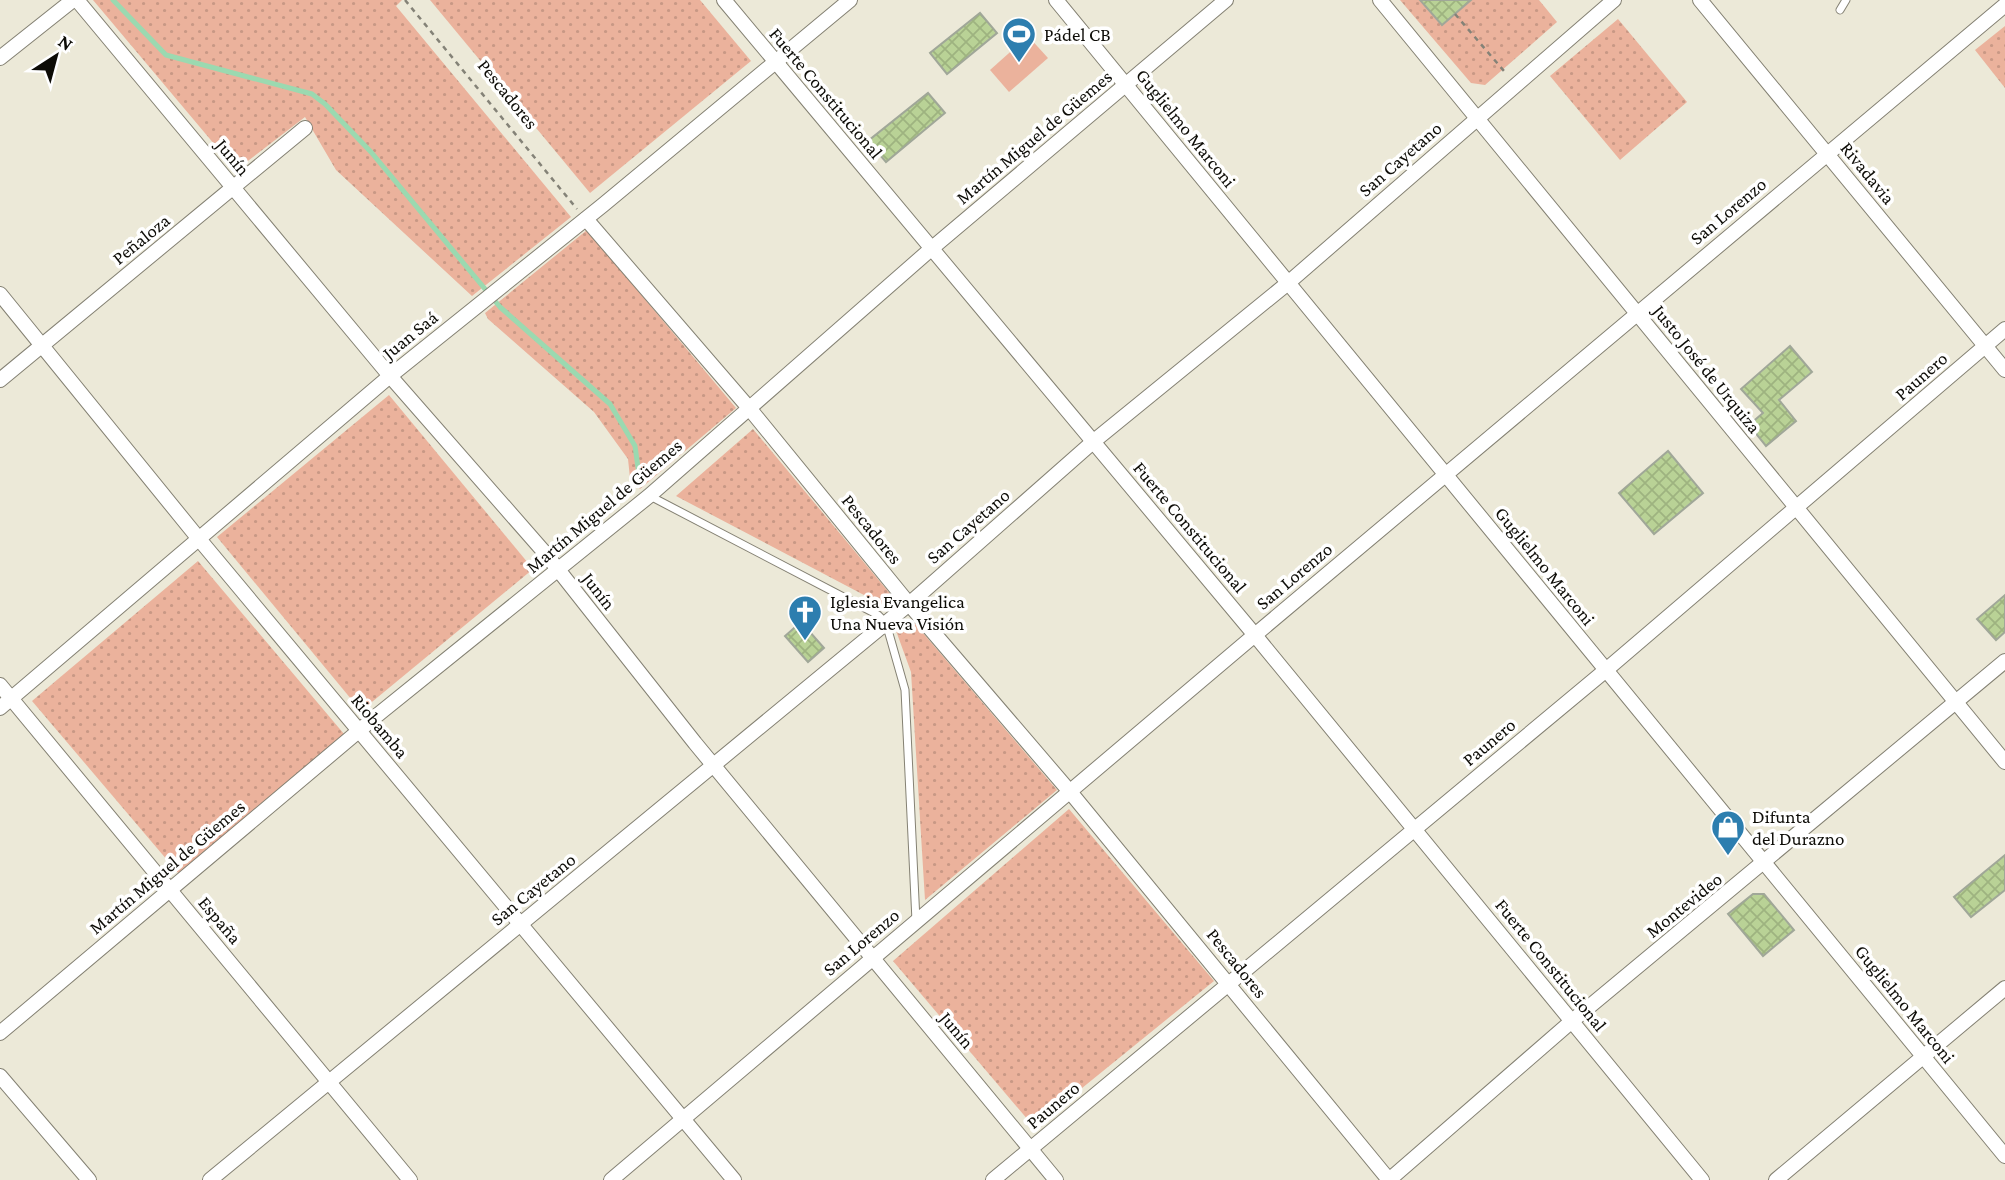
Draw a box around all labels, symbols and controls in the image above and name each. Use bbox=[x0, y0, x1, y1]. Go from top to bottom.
sports icon: Pádel CB bbox=[1000, 15, 1038, 64]
north arrow bbox=[21, 21, 91, 91]
street label: Fuerte Constitucional bbox=[765, 23, 887, 163]
place label: Pádel CB bbox=[1044, 24, 1111, 45]
text: N bbox=[54, 30, 77, 55]
street label: Pescadores bbox=[474, 55, 542, 133]
street label: Guglielmo Marconi bbox=[1132, 65, 1240, 191]
street label: Martín Miguel de Güemes bbox=[952, 66, 1116, 208]
street label: San Cayetano bbox=[1354, 117, 1446, 201]
street label: Junín bbox=[210, 133, 254, 180]
street label: Rivadavia bbox=[1836, 138, 1900, 209]
street label: San Lorenzo bbox=[1686, 173, 1770, 249]
street label: Peñaloza bbox=[108, 209, 174, 268]
street label: Justo José de Urquiza bbox=[1648, 299, 1765, 438]
street label: Juan Saá bbox=[377, 306, 442, 365]
street label: Paunero bbox=[1891, 348, 1951, 404]
street label: Martín Miguel de Güemes bbox=[522, 435, 686, 577]
street label: Fuerte Constitucional bbox=[1129, 457, 1251, 597]
street label: San Cayetano bbox=[922, 484, 1014, 568]
street label: Pescadores bbox=[838, 490, 906, 568]
street label: Guglielmo Marconi bbox=[1491, 503, 1599, 629]
street label: San Lorenzo bbox=[1252, 538, 1336, 614]
street label: Junín bbox=[577, 567, 620, 614]
place label: Iglesia Evangelica Una Nueva Visión bbox=[830, 591, 965, 634]
church icon: Iglesia Evangelica Una Nueva Visión bbox=[786, 593, 824, 642]
street label: Riobamba bbox=[347, 690, 413, 763]
street label: Paunero bbox=[1458, 714, 1520, 770]
street label: Martín Miguel de Güemes bbox=[85, 796, 249, 938]
place label: Difunta del Durazno bbox=[1752, 806, 1845, 849]
shop icon: Difunta del Durazno bbox=[1709, 808, 1747, 857]
street label: San Cayetano bbox=[486, 848, 580, 930]
street label: Montevideo bbox=[1642, 868, 1726, 942]
street label: España bbox=[194, 892, 246, 948]
street label: Fuerte Constitucional bbox=[1491, 894, 1611, 1036]
street label: San Lorenzo bbox=[819, 904, 903, 980]
street label: Pescadores bbox=[1203, 924, 1271, 1002]
street label: Guglielmo Marconi bbox=[1851, 941, 1959, 1067]
street label: Junín bbox=[934, 1006, 978, 1053]
street label: Paunero bbox=[1022, 1077, 1084, 1133]

